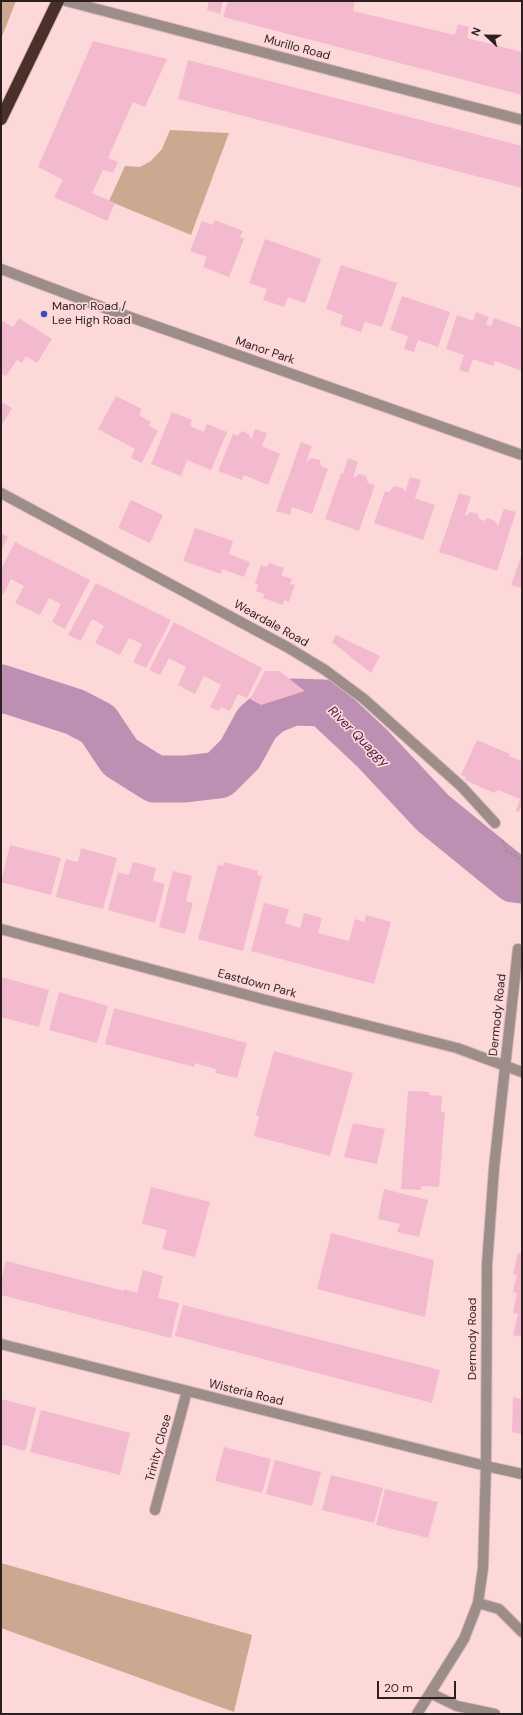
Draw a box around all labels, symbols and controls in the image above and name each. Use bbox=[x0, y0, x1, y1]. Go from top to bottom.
north arrow bbox=[467, 16, 507, 56]
text: N bbox=[468, 25, 484, 38]
street label: Murillo Road bbox=[262, 32, 332, 64]
place label: Manor Road / Lee High Road bbox=[52, 300, 131, 328]
marker: Manor Road / Lee High Road bbox=[39, 309, 49, 319]
street label: Manor Park bbox=[233, 334, 297, 368]
street label: Weardale Road bbox=[231, 598, 311, 650]
water label: River Quaggy bbox=[324, 703, 392, 771]
street label: Eastdown Park bbox=[216, 967, 298, 1001]
street label: Dermody Road bbox=[487, 973, 509, 1057]
street label: Dermody Road bbox=[466, 1298, 480, 1380]
street label: Wisteria Road bbox=[207, 1377, 285, 1409]
street label: Trinity Close bbox=[143, 1413, 175, 1483]
scale bar bbox=[379, 1673, 458, 1699]
text: 20 m bbox=[384, 1680, 413, 1696]

